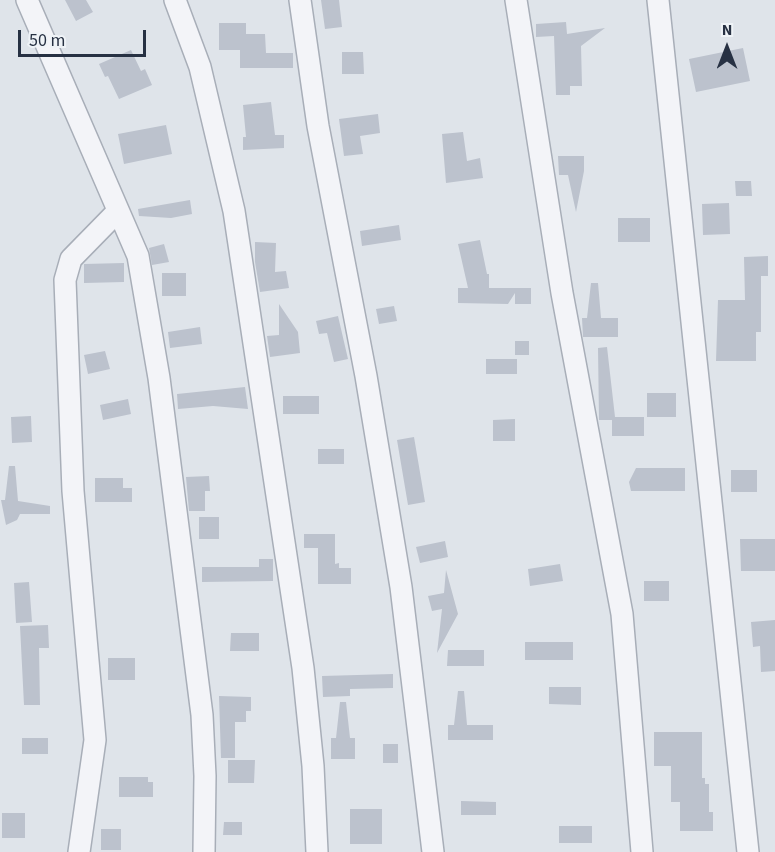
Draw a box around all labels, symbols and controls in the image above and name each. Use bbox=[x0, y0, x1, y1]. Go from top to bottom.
scale bar bbox=[21, 18, 148, 56]
north arrow bbox=[697, 18, 757, 78]
text: N bbox=[722, 19, 732, 41]
text: 50 m bbox=[29, 28, 65, 53]

